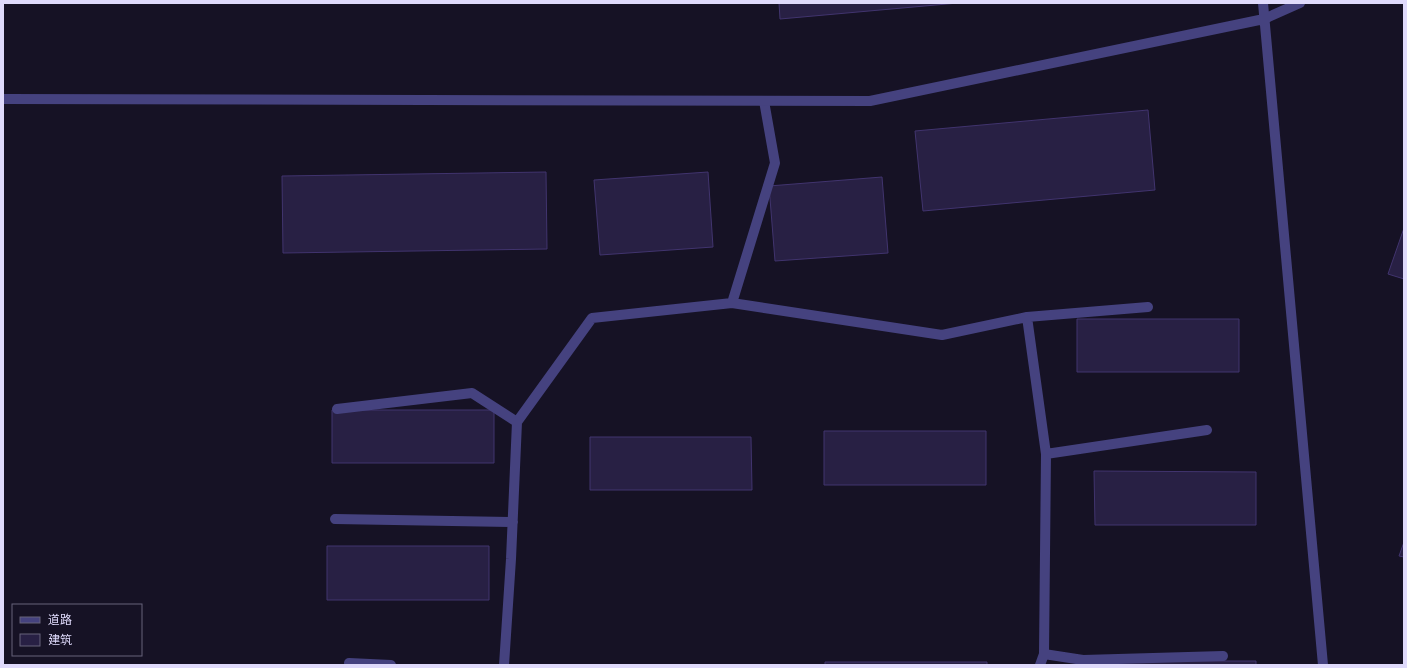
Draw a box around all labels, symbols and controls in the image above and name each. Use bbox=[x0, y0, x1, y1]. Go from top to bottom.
legend bbox=[12, 604, 142, 656]
text: 道路 bbox=[48, 612, 72, 627]
text: 建筑 bbox=[48, 632, 72, 647]

